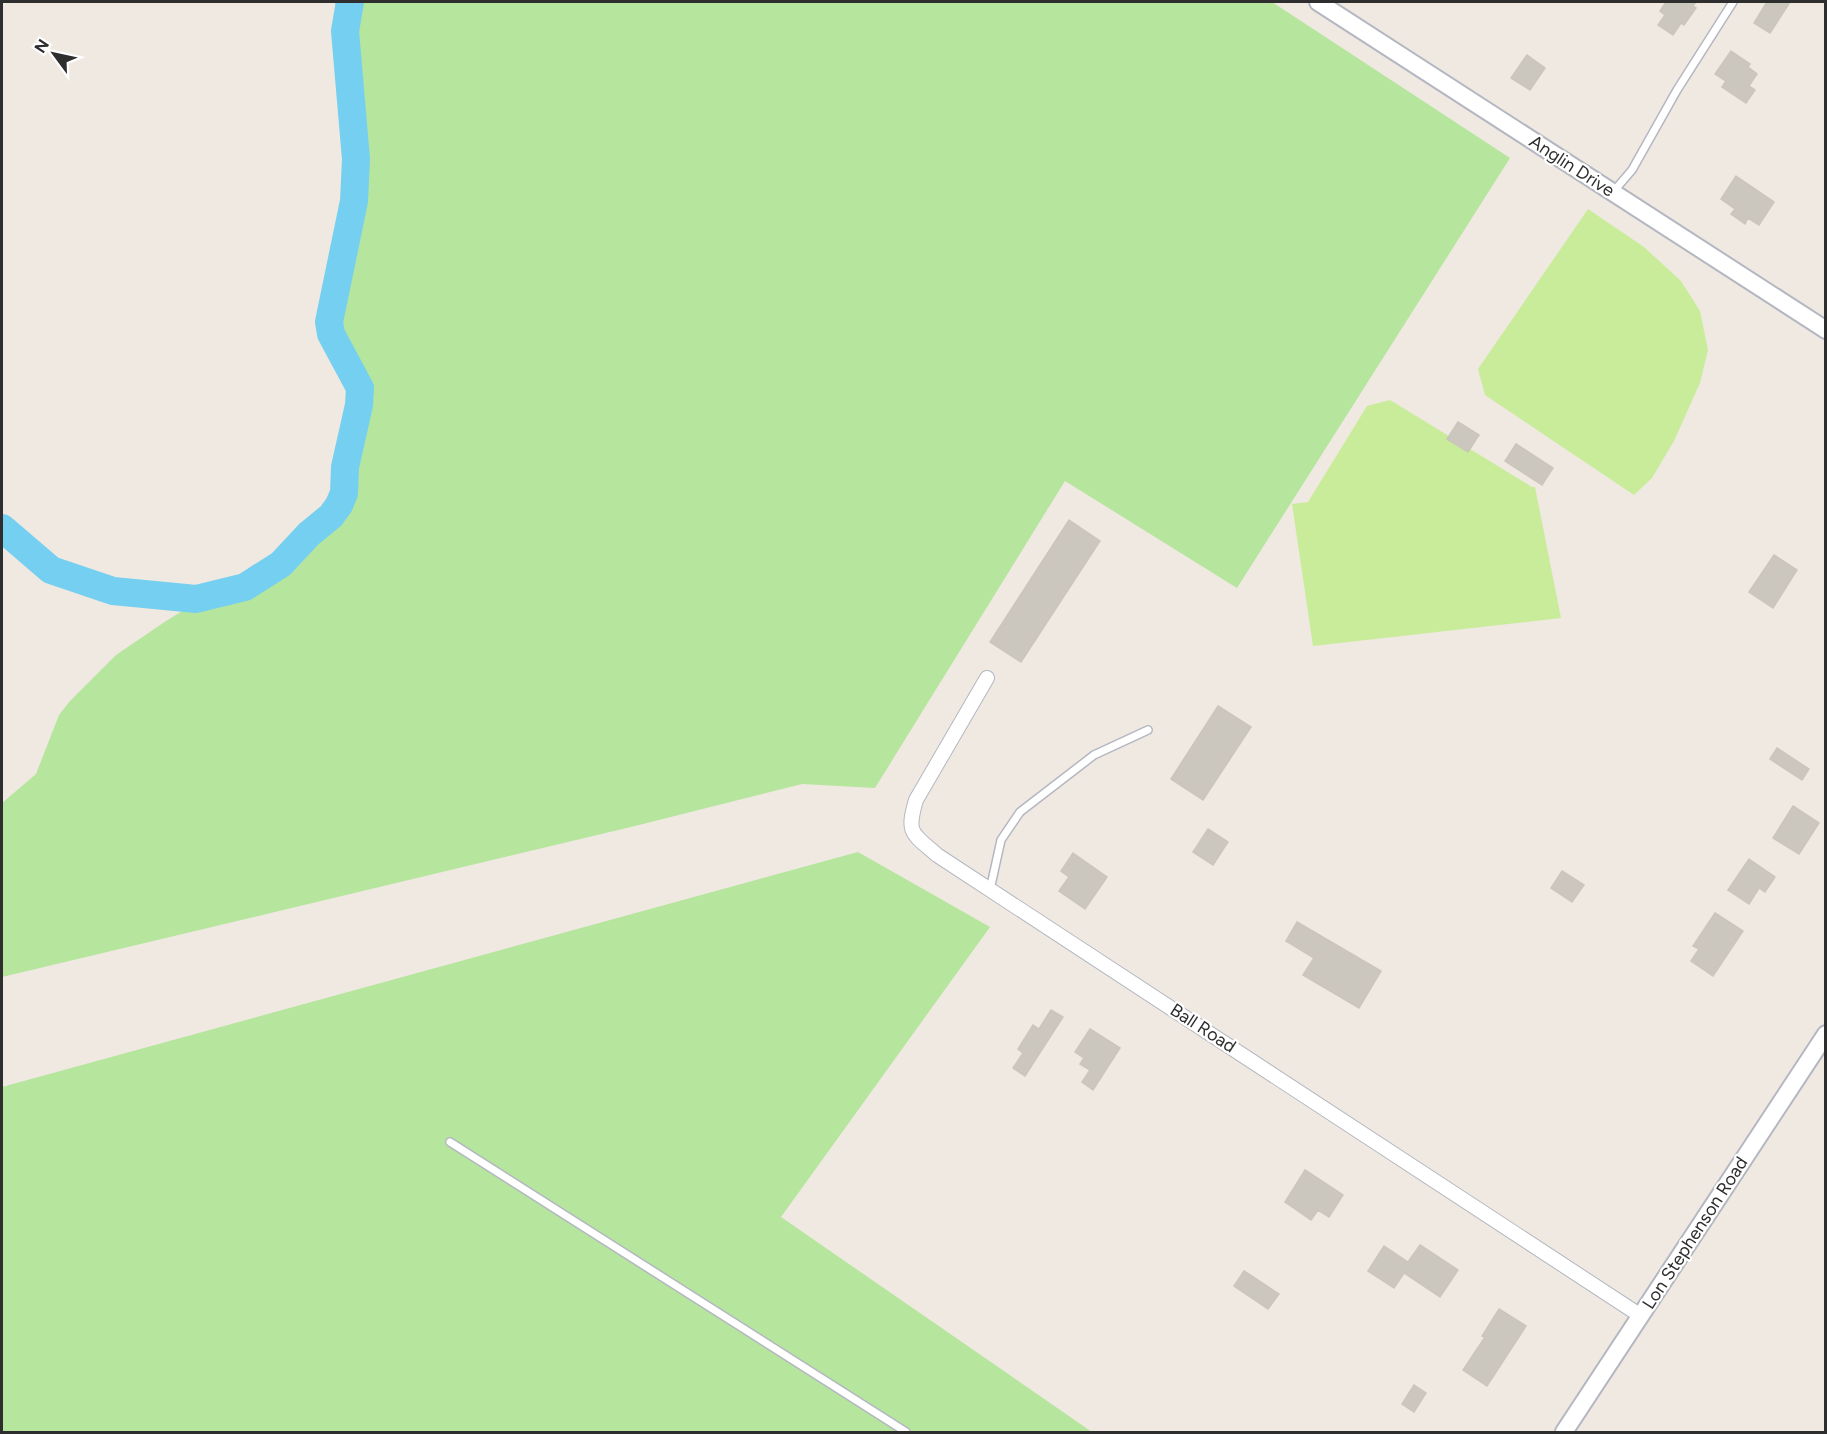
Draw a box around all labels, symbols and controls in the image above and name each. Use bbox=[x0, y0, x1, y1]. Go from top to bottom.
north arrow bbox=[24, 24, 84, 84]
text: N bbox=[31, 36, 53, 56]
street label: Anglin Drive bbox=[1525, 130, 1619, 202]
street label: Ball Road bbox=[1166, 999, 1240, 1057]
street label: Lon Stephenson Road bbox=[1638, 1153, 1752, 1313]

